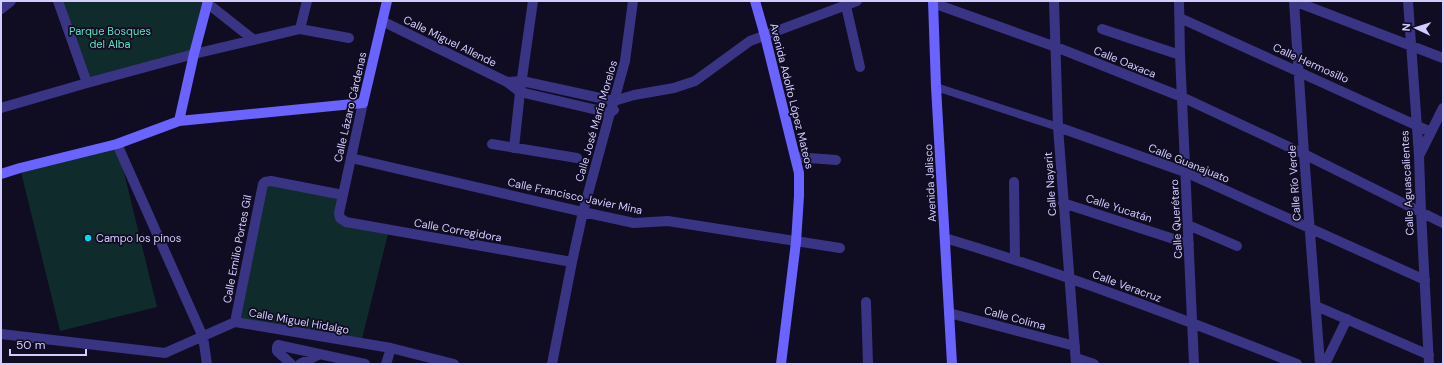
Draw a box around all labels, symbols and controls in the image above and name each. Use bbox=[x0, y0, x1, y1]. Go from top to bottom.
north arrow bbox=[1396, 8, 1436, 48]
street label: Calle Miguel Allende bbox=[401, 12, 499, 70]
street label: Avenida Adolfo López Mateos bbox=[767, 22, 817, 170]
text: N bbox=[1399, 23, 1413, 32]
park label: Parque Bosques del Alba bbox=[69, 24, 151, 51]
street label: Calle Hermosillo bbox=[1271, 40, 1351, 86]
street label: Calle Oaxaca bbox=[1092, 43, 1158, 81]
street label: Calle Lázaro Cárdenas bbox=[330, 50, 370, 164]
street label: Calle José María Morelos bbox=[572, 59, 620, 183]
street label: Calle Aguascalientes bbox=[1397, 130, 1417, 236]
street label: Calle Guanajuato bbox=[1146, 140, 1232, 186]
street label: Avenida Jalisco bbox=[921, 144, 939, 222]
street label: Calle Río Verde bbox=[1284, 144, 1304, 222]
street label: Calle Nayarit bbox=[1041, 152, 1059, 216]
street label: Calle Francisco Javier Mina bbox=[506, 175, 644, 217]
street label: Calle Querétaro bbox=[1167, 179, 1185, 259]
street label: Calle Yucatán bbox=[1084, 191, 1154, 225]
street label: Calle Emilio Portes Gil bbox=[220, 194, 254, 304]
street label: Calle Corregidora bbox=[413, 215, 503, 245]
place label: Campo los pinos bbox=[96, 231, 181, 245]
marker: Campo los pinos bbox=[83, 233, 93, 243]
street label: Calle Veracruz bbox=[1090, 267, 1164, 305]
street label: Calle Colima bbox=[983, 303, 1047, 333]
street label: Calle Miguel Hidalgo bbox=[248, 305, 350, 337]
scale bar bbox=[10, 331, 86, 357]
text: 50 m bbox=[16, 337, 45, 353]

